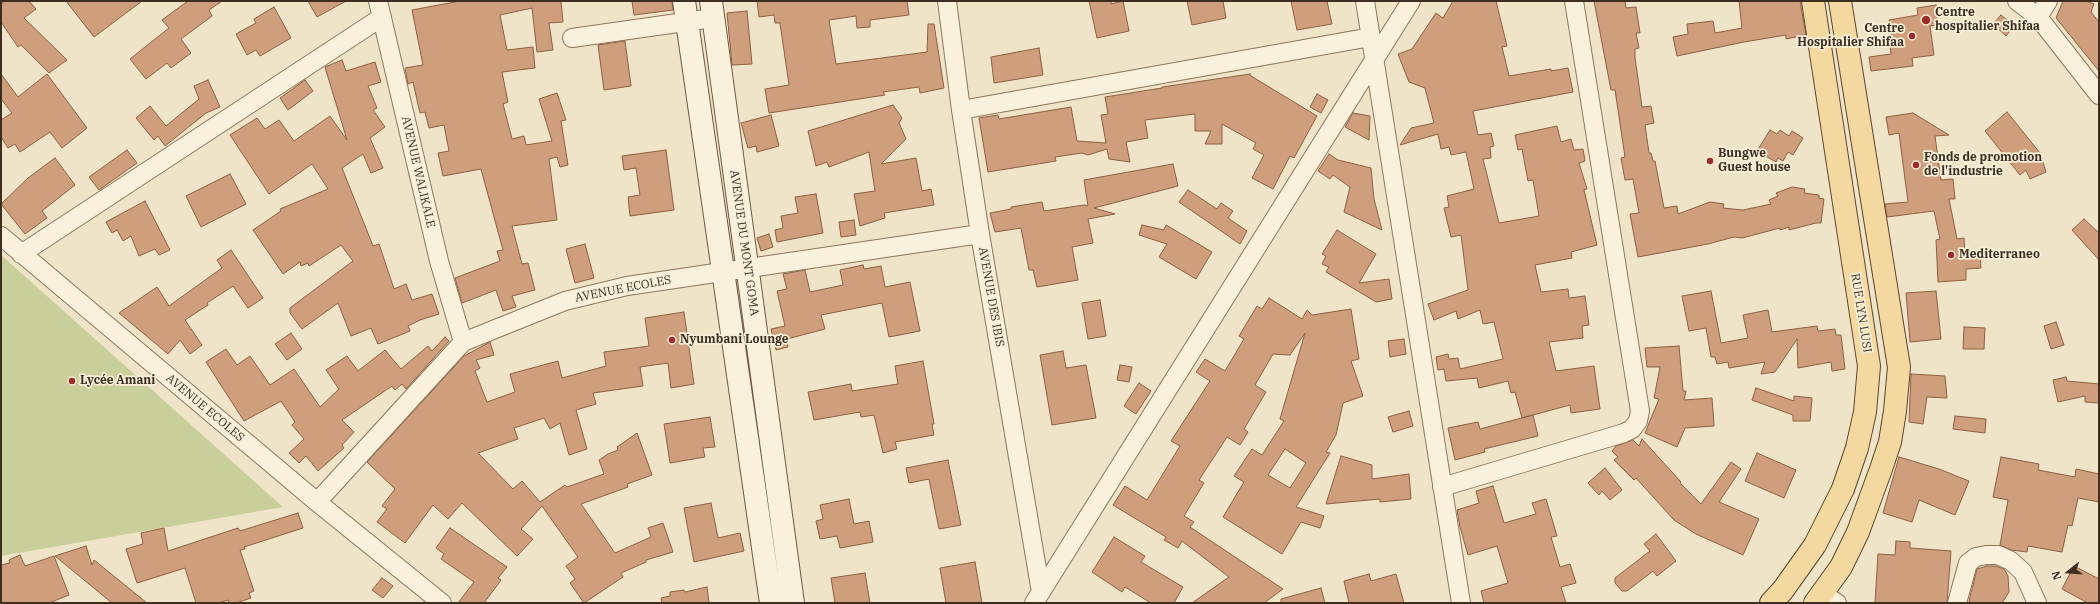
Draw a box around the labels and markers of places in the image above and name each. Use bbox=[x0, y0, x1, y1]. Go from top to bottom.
place label: Centre hospitalier Shifaa bbox=[1935, 6, 2040, 34]
marker: Centre hospitalier Shifaa bbox=[1920, 14, 1932, 26]
place label: Centre Hospitalier Shifaa bbox=[1797, 22, 1904, 50]
marker: Centre Hospitalier Shifaa bbox=[1907, 31, 1917, 41]
place label: Bungwe Guest house bbox=[1718, 147, 1791, 175]
place label: Fonds de promotion de l'industrie bbox=[1924, 151, 2042, 179]
marker: Bungwe Guest house bbox=[1705, 156, 1715, 166]
marker: Fonds de promotion de l'industrie bbox=[1911, 160, 1921, 170]
place label: Mediterraneo bbox=[1959, 248, 2040, 262]
marker: Mediterraneo bbox=[1946, 250, 1956, 260]
place label: Nyumbani Lounge bbox=[680, 333, 789, 347]
marker: Nyumbani Lounge bbox=[667, 335, 677, 345]
place label: Lycée Amani bbox=[80, 374, 155, 388]
marker: Lycée Amani bbox=[67, 376, 77, 386]

